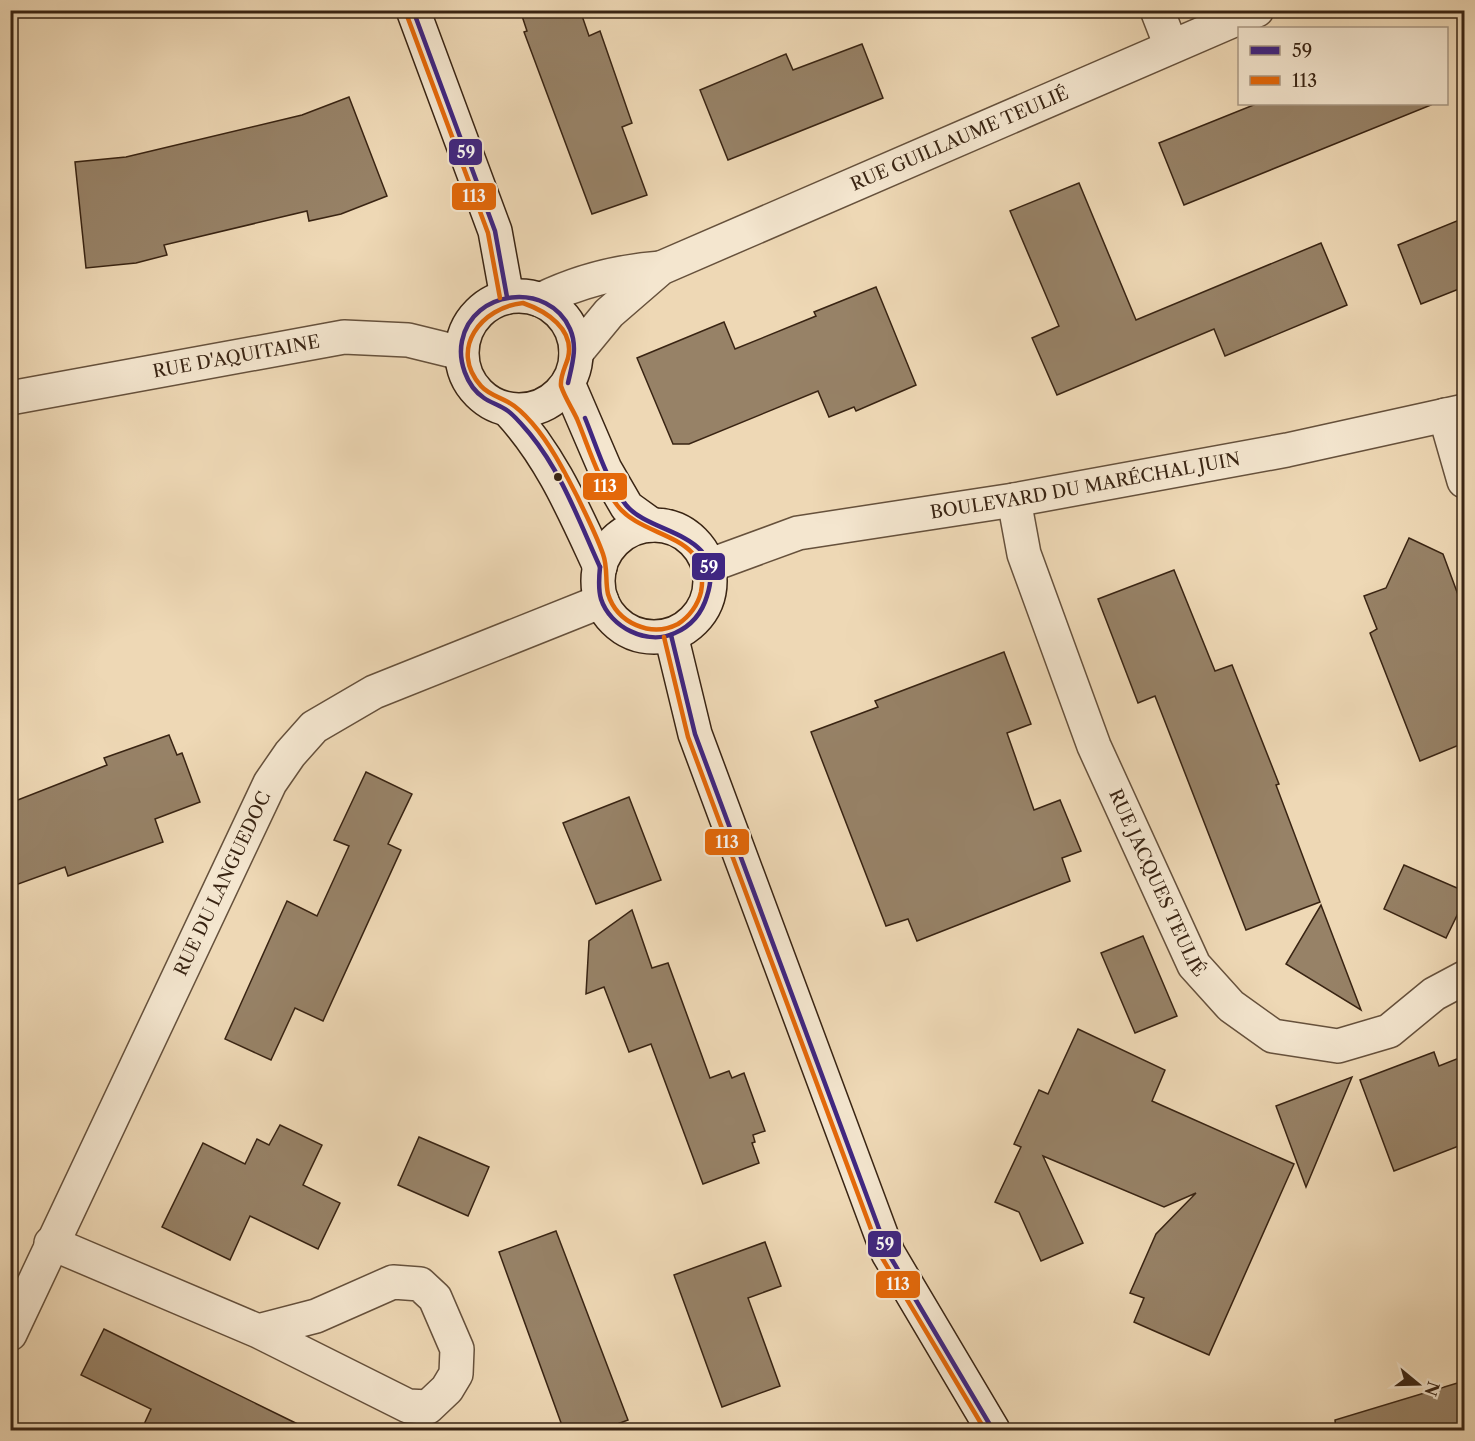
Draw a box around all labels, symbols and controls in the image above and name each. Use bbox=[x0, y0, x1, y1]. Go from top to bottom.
legend bbox=[1238, 27, 1448, 105]
text: 59 bbox=[1292, 40, 1312, 62]
text: 113 bbox=[1292, 70, 1317, 92]
street label: RUE GUILLAUME TEULIÉ bbox=[847, 81, 1072, 196]
line badge: 59 bbox=[448, 138, 483, 166]
text: 59 bbox=[457, 142, 475, 162]
line badge: 113 bbox=[451, 182, 497, 211]
text: 113 bbox=[462, 186, 486, 206]
street label: RUE D'AQUITAINE bbox=[151, 331, 322, 383]
street label: BOULEVARD DU MARÉCHAL JUIN bbox=[929, 448, 1242, 524]
unlabelled marker bbox=[552, 471, 564, 483]
line badge: 113 bbox=[582, 472, 628, 501]
text: 113 bbox=[593, 476, 617, 496]
line badge: 59 bbox=[691, 552, 726, 581]
text: 59 bbox=[700, 557, 718, 577]
street label: RUE JACQUES TEULIÉ bbox=[1104, 786, 1211, 981]
street label: RUE DU LANGUEDOC bbox=[170, 788, 275, 979]
line badge: 113 bbox=[704, 828, 750, 856]
text: 113 bbox=[715, 832, 739, 852]
line badge: 59 bbox=[867, 1230, 902, 1258]
text: 59 bbox=[876, 1234, 894, 1254]
line badge: 113 bbox=[875, 1270, 921, 1299]
text: 113 bbox=[886, 1274, 910, 1294]
north arrow bbox=[1388, 1354, 1448, 1414]
text: N bbox=[1420, 1379, 1444, 1399]

